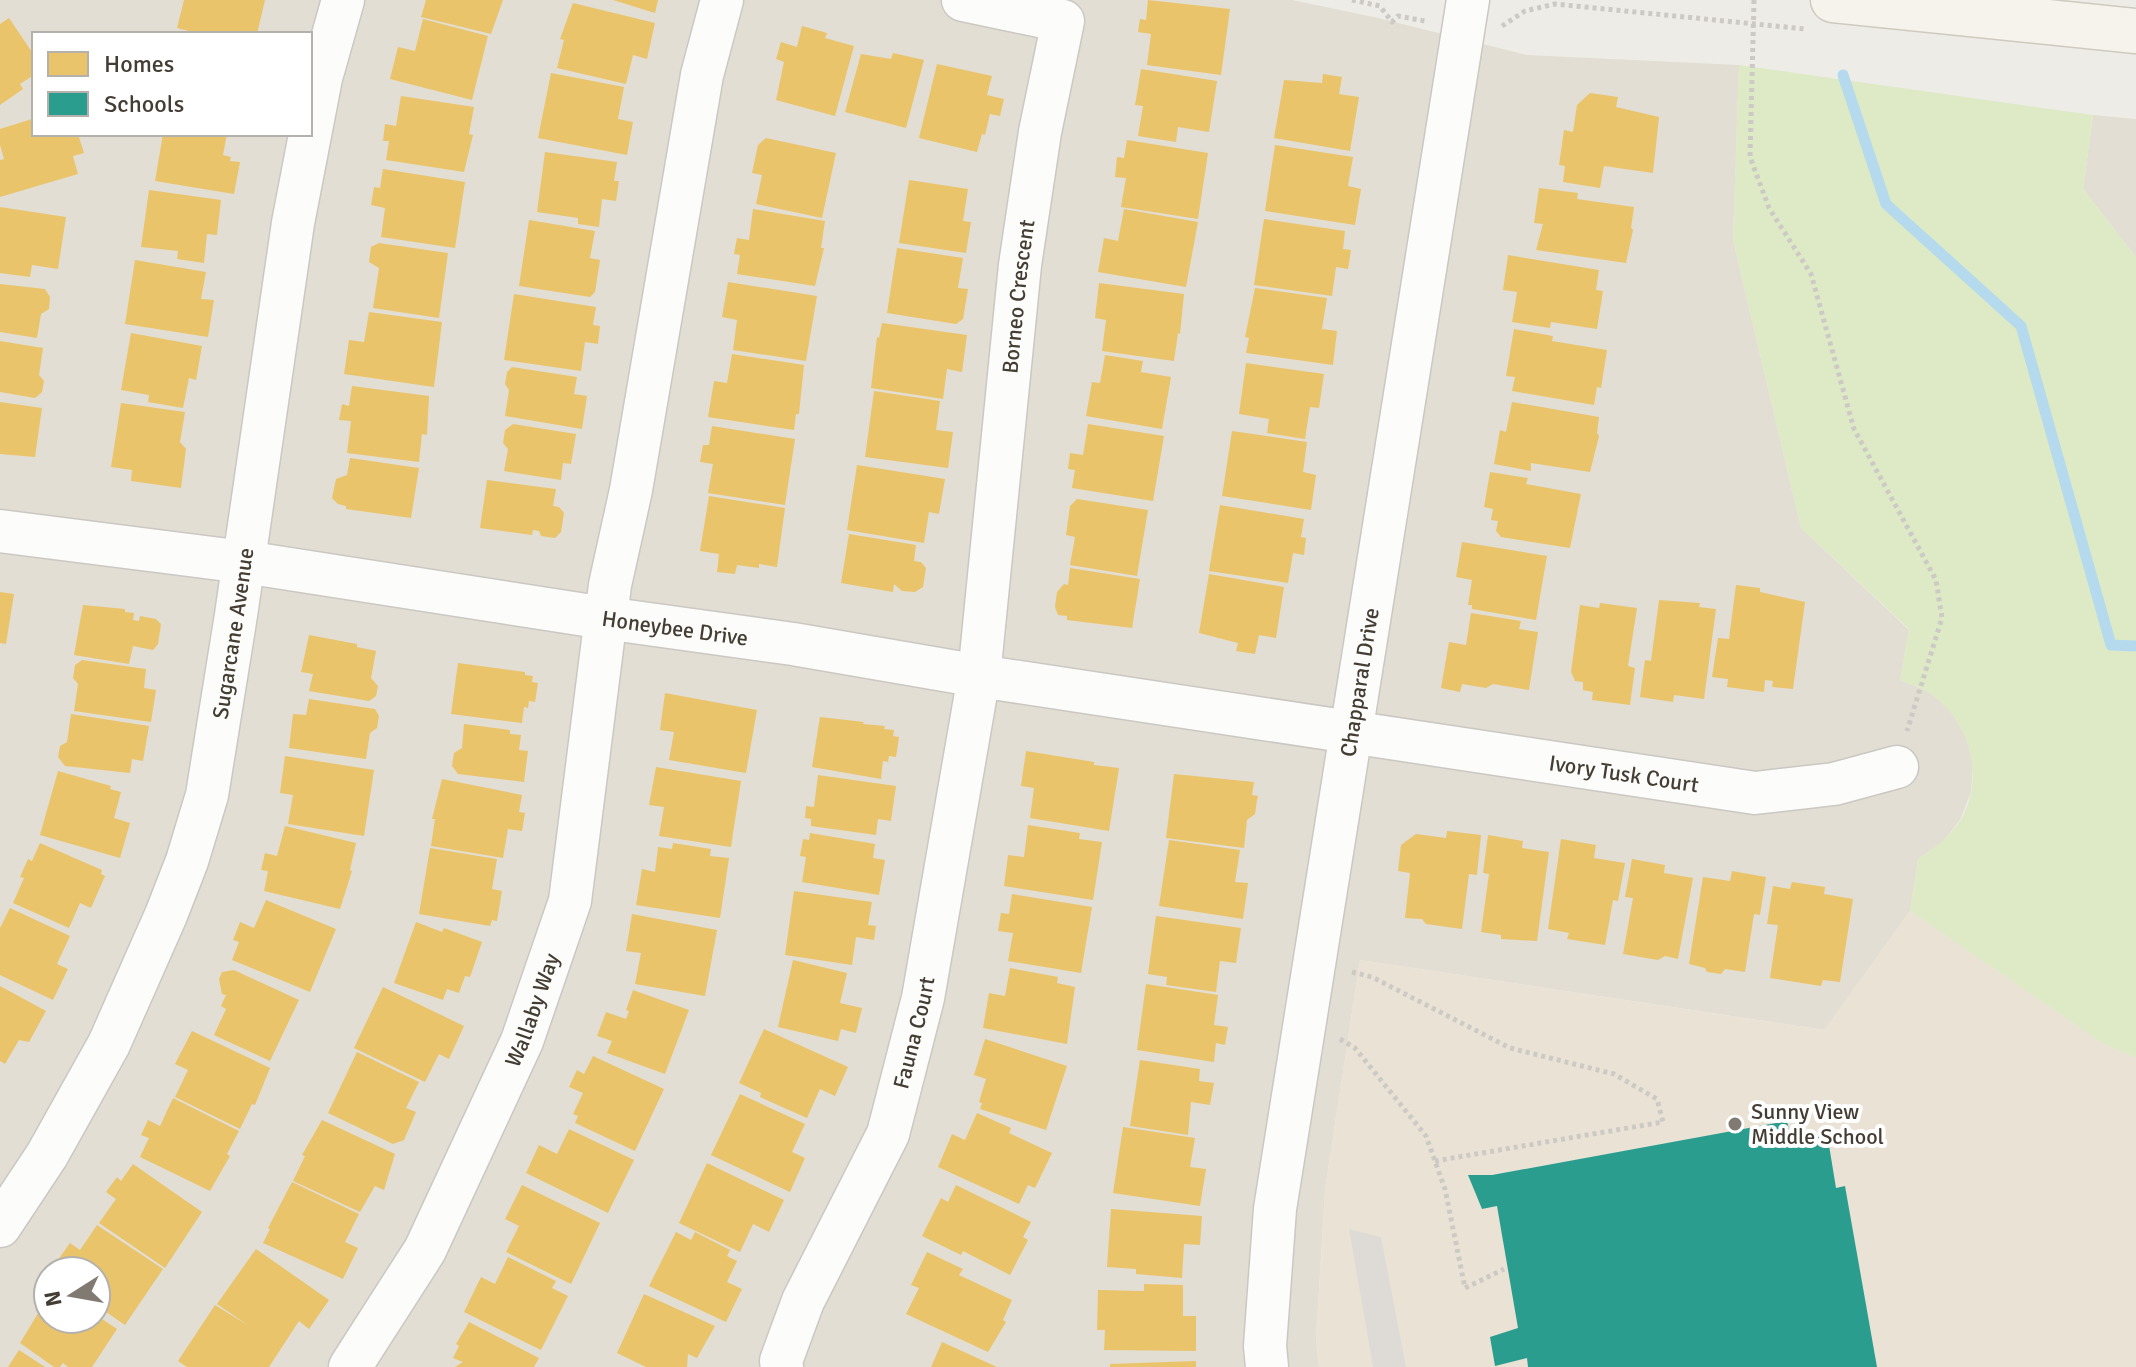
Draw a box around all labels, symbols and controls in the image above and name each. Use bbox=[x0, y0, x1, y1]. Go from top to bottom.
legend bbox=[32, 32, 312, 136]
text: Homes bbox=[104, 49, 174, 79]
text: Schools bbox=[104, 89, 184, 119]
street label: Borneo Crescent bbox=[996, 218, 1041, 375]
street label: Sugarcane Avenue bbox=[206, 546, 260, 721]
street label: Honeybee Drive bbox=[600, 605, 750, 652]
street label: Chapparal Drive bbox=[1334, 606, 1385, 759]
street label: Ivory Tusk Court bbox=[1547, 749, 1701, 798]
street label: Wallaby Way bbox=[499, 949, 565, 1071]
street label: Fauna Court bbox=[887, 974, 941, 1092]
place label: Sunny View Middle School bbox=[1751, 1098, 1884, 1150]
marker: Sunny View Middle School bbox=[1726, 1115, 1744, 1133]
north arrow bbox=[32, 1255, 112, 1335]
text: N bbox=[38, 1289, 68, 1309]

